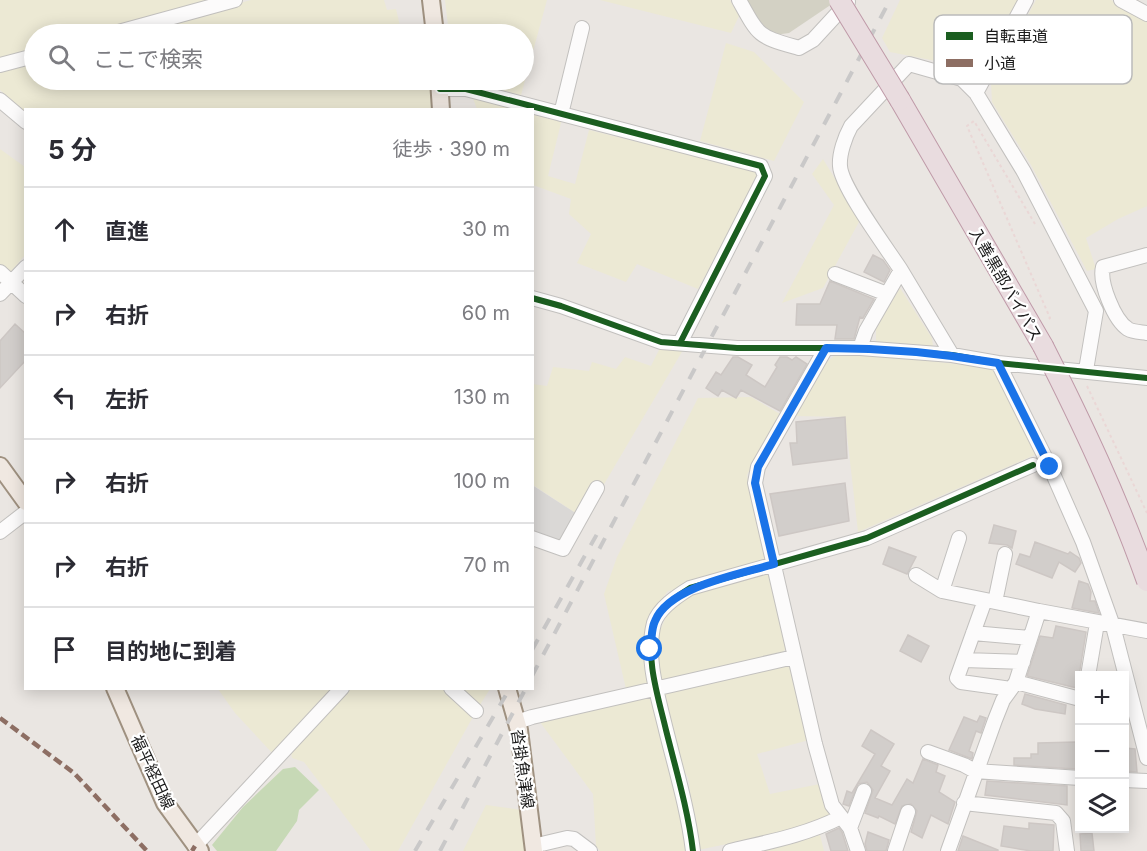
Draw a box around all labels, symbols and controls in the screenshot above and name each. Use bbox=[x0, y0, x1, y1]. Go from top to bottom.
legend bbox=[934, 15, 1132, 84]
search box bbox=[24, 24, 534, 90]
text: 自転車道 bbox=[984, 26, 1048, 46]
icon: search bbox=[45, 41, 78, 74]
text: ここで検索 bbox=[93, 46, 203, 72]
text: 小道 bbox=[984, 53, 1016, 73]
text: 5 分 bbox=[48, 134, 97, 165]
text: 徒歩 · 390 m bbox=[392, 137, 510, 161]
icon: ahead bbox=[48, 213, 81, 246]
text: 30 m bbox=[462, 217, 510, 241]
text: 直進 bbox=[105, 218, 149, 244]
street label: 入善黒部バイパス bbox=[965, 224, 1047, 344]
icon: right bbox=[48, 297, 81, 330]
text: 60 m bbox=[462, 301, 510, 325]
text: 右折 bbox=[105, 302, 149, 328]
icon: left bbox=[48, 381, 81, 414]
text: 130 m bbox=[454, 385, 510, 409]
text: 左折 bbox=[105, 386, 149, 412]
route end bbox=[1036, 453, 1062, 479]
icon: right bbox=[48, 465, 81, 498]
text: 100 m bbox=[453, 469, 510, 493]
text: 右折 bbox=[105, 470, 149, 496]
icon: right bbox=[48, 549, 81, 582]
text: 70 m bbox=[463, 553, 510, 577]
text: 右折 bbox=[105, 554, 149, 580]
icon: arrive bbox=[48, 633, 81, 666]
route start bbox=[636, 635, 662, 661]
text: 目的地に到着 bbox=[105, 638, 237, 664]
map controls bbox=[1075, 671, 1129, 833]
button: + bbox=[1075, 671, 1129, 725]
button: − bbox=[1075, 725, 1129, 779]
street label: 沓掛魚津線 bbox=[508, 728, 538, 810]
street label: 福平経田線 bbox=[127, 732, 179, 812]
button: layers bbox=[1075, 779, 1129, 833]

